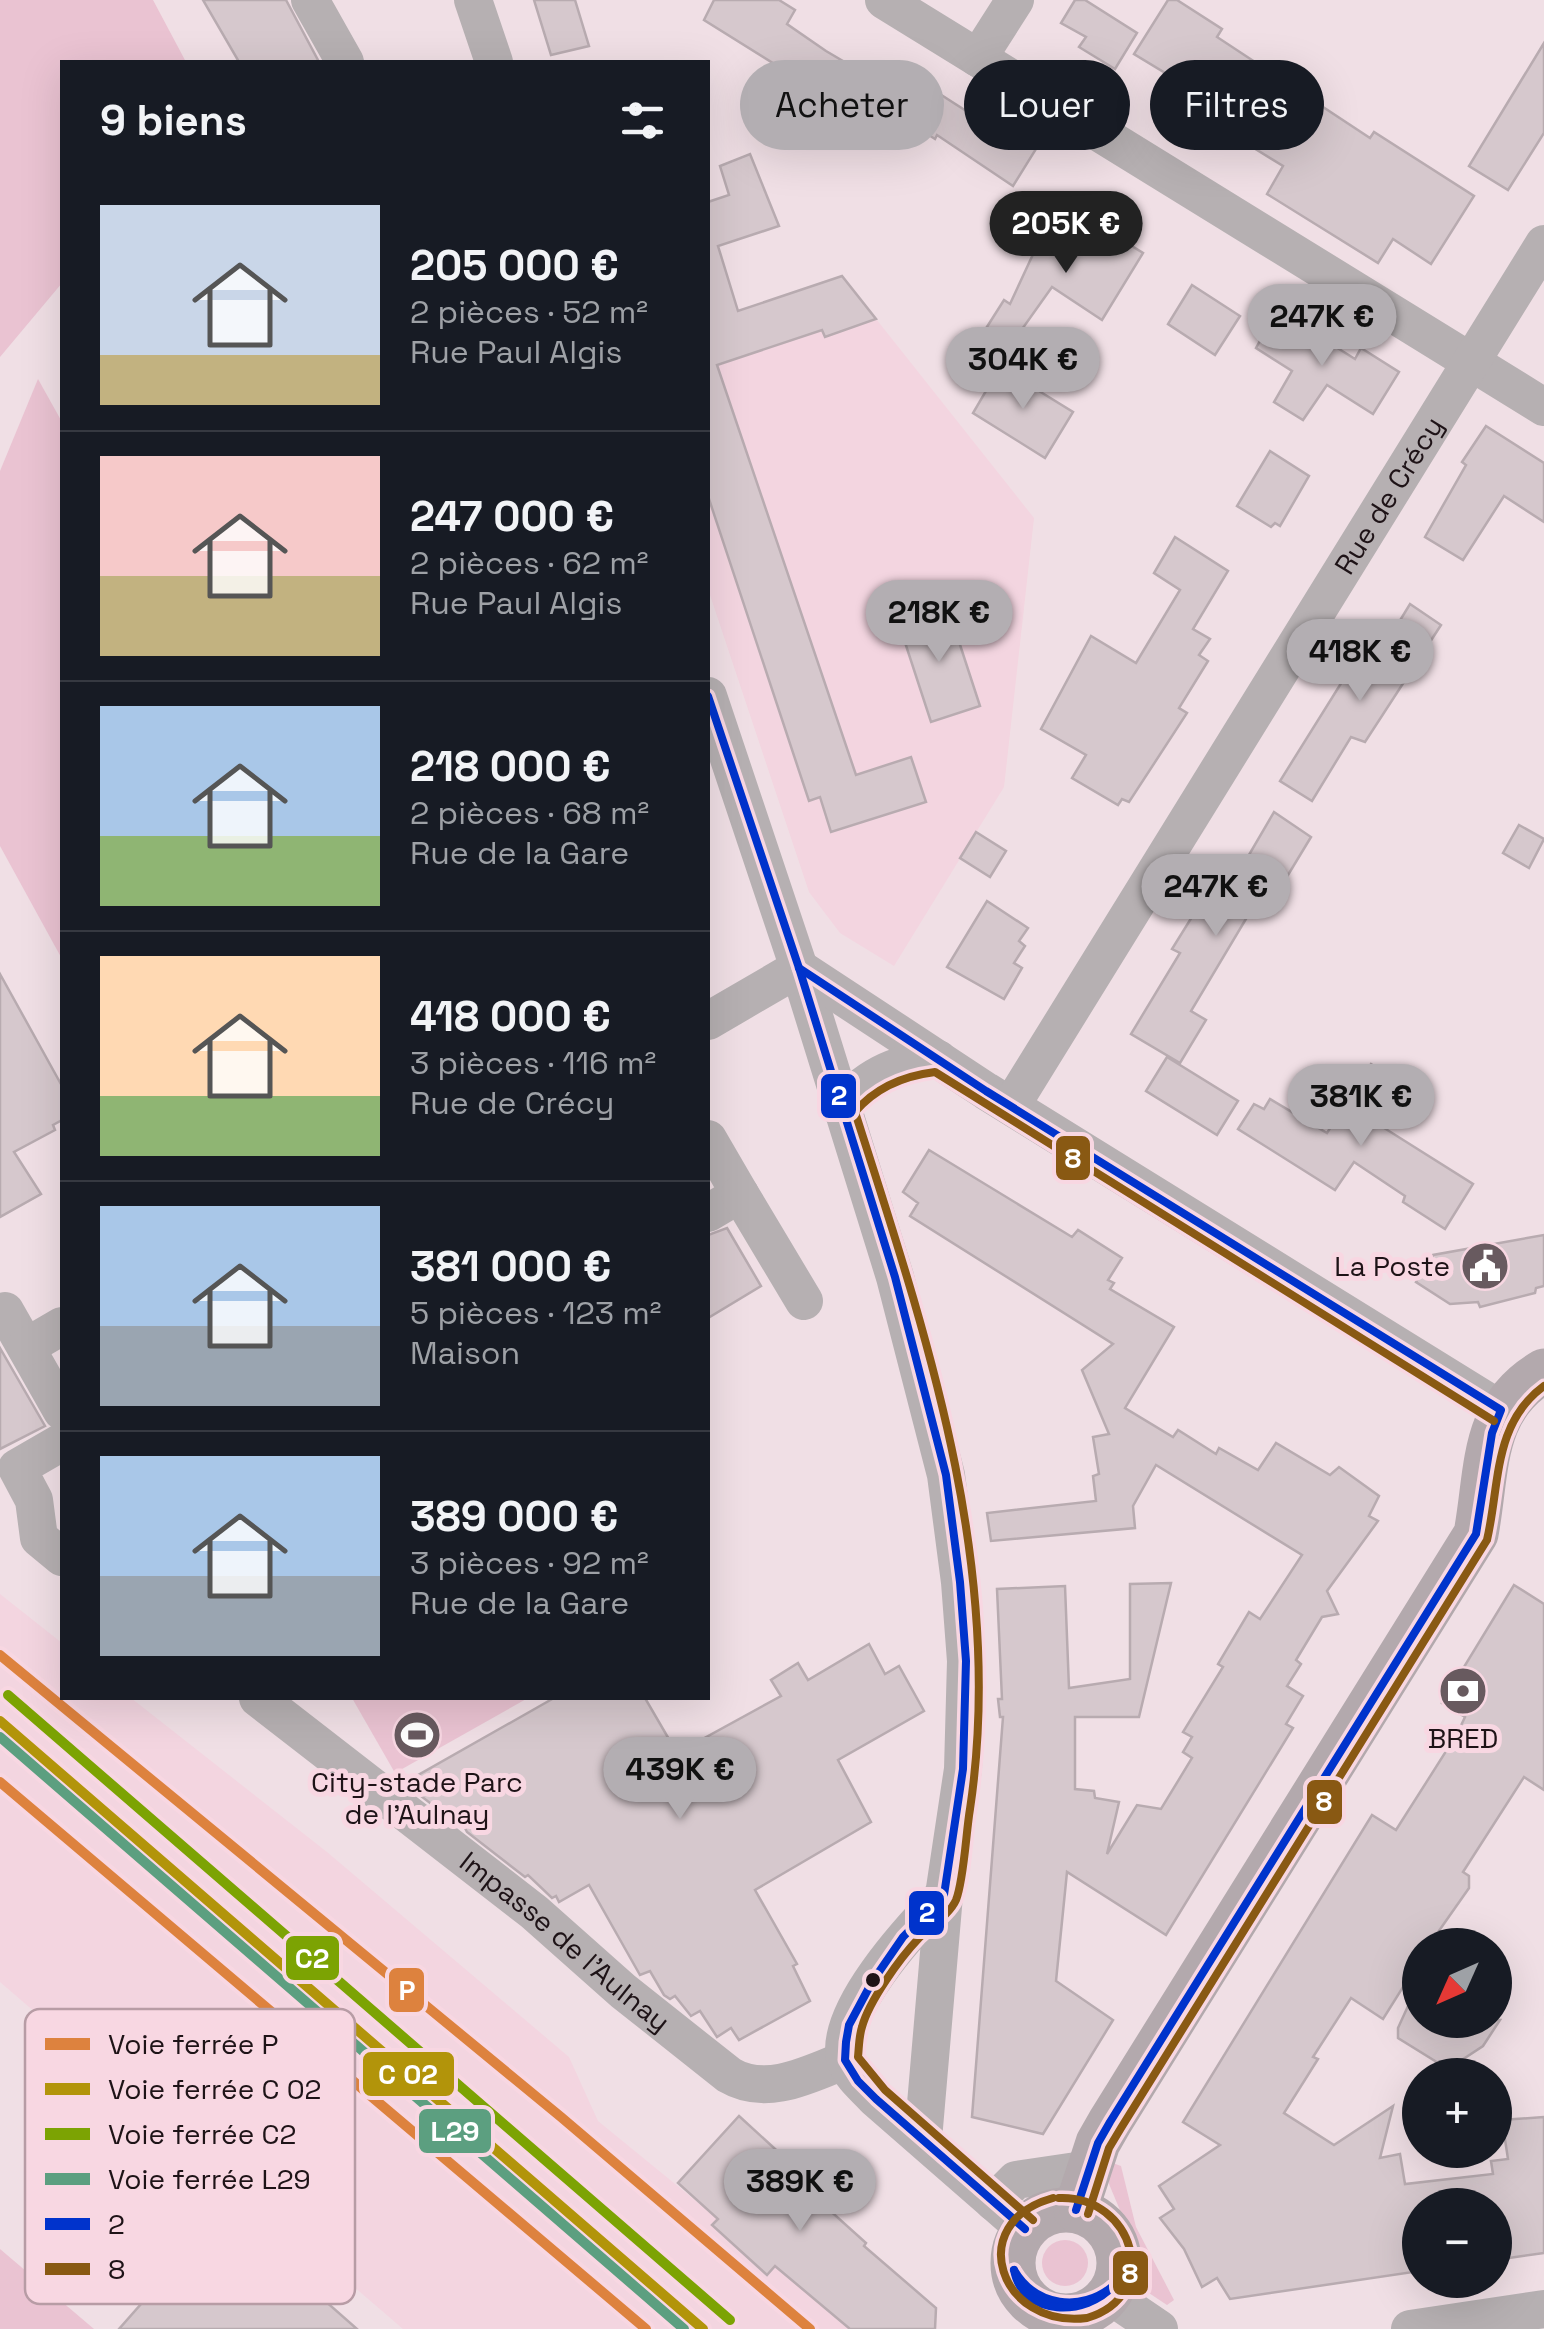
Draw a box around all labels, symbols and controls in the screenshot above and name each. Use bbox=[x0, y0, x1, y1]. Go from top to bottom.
chip: Acheter bbox=[740, 60, 944, 150]
chip: Louer bbox=[964, 60, 1130, 150]
chip: Filtres bbox=[1150, 60, 1324, 150]
icon: filters bbox=[615, 93, 670, 148]
text: 9 biens bbox=[100, 94, 247, 147]
pin: 205K € bbox=[985, 191, 1147, 276]
text: 205K € bbox=[1012, 203, 1120, 243]
text: 205 000 € bbox=[410, 239, 619, 292]
icon: home bbox=[180, 245, 300, 365]
pin: 247K € bbox=[1241, 284, 1403, 369]
text: 2 pièces · 52 m² bbox=[410, 292, 648, 332]
text: 247K € bbox=[1269, 296, 1375, 336]
pin: 304K € bbox=[942, 327, 1104, 412]
text: Rue Paul Algis bbox=[410, 332, 622, 372]
text: 304K € bbox=[968, 339, 1078, 379]
street label: Rue de Crécy bbox=[1326, 410, 1451, 581]
text: 247 000 € bbox=[410, 490, 614, 543]
icon: home bbox=[180, 496, 300, 616]
text: 2 pièces · 62 m² bbox=[410, 543, 649, 583]
pin: 218K € bbox=[858, 580, 1020, 665]
text: Rue Paul Algis bbox=[410, 583, 622, 623]
text: 218K € bbox=[888, 592, 990, 632]
pin: 418K € bbox=[1279, 619, 1441, 704]
text: 418K € bbox=[1309, 631, 1411, 671]
text: 218 000 € bbox=[410, 740, 611, 793]
icon: home bbox=[180, 746, 300, 866]
text: 2 pièces · 68 m² bbox=[410, 793, 649, 833]
text: Rue de la Gare bbox=[410, 833, 629, 873]
pin: 247K € bbox=[1135, 854, 1297, 939]
text: 247K € bbox=[1163, 866, 1269, 906]
text: 418 000 € bbox=[410, 990, 611, 1043]
icon: home bbox=[180, 996, 300, 1116]
text: 3 pièces · 116 m² bbox=[410, 1043, 656, 1083]
pin: 381K € bbox=[1280, 1064, 1442, 1149]
line badge: 2 bbox=[819, 1072, 858, 1120]
text: 381K € bbox=[1310, 1076, 1412, 1116]
text: 2 bbox=[831, 1077, 847, 1113]
text: Rue de Crécy bbox=[410, 1083, 614, 1123]
line badge: 8 bbox=[1054, 1134, 1092, 1182]
text: 8 bbox=[1065, 1140, 1082, 1176]
text: 381 000 € bbox=[410, 1240, 611, 1293]
public building icon: La Poste bbox=[1459, 1240, 1511, 1292]
icon: home bbox=[180, 1246, 300, 1366]
place label: La Poste bbox=[1334, 1248, 1450, 1284]
text: 5 pièces · 123 m² bbox=[410, 1293, 662, 1333]
text: Maison bbox=[410, 1333, 520, 1373]
text: 389 000 € bbox=[410, 1490, 618, 1543]
icon: home bbox=[180, 1496, 300, 1616]
text: 3 pièces · 92 m² bbox=[410, 1543, 649, 1583]
text: Rue de la Gare bbox=[410, 1583, 629, 1623]
bank icon: BRED bbox=[1437, 1665, 1489, 1717]
sports icon: City-stade Parc de l'Aulnay bbox=[391, 1709, 443, 1761]
place label: BRED bbox=[1428, 1720, 1498, 1756]
pin: 439K € bbox=[599, 1737, 761, 1822]
text: 439K € bbox=[625, 1749, 735, 1789]
place label: City-stade Parc de l'Aulnay bbox=[311, 1764, 523, 1832]
line badge: 8 bbox=[1305, 1778, 1344, 1826]
text: 8 bbox=[1316, 1783, 1333, 1819]
street label: Impasse de l'Aulnay bbox=[453, 1843, 678, 2040]
line badge: 2 bbox=[907, 1889, 946, 1937]
text: 2 bbox=[919, 1894, 935, 1930]
north arrow bbox=[1402, 1928, 1512, 2038]
map controls bbox=[1402, 1928, 1512, 2298]
line badge: C2 bbox=[284, 1934, 341, 1982]
text: C2 bbox=[295, 1940, 329, 1976]
line badge: P bbox=[387, 1966, 426, 2014]
unlabelled marker bbox=[863, 1970, 883, 1990]
text: P bbox=[399, 1972, 416, 2008]
legend bbox=[25, 2009, 355, 2304]
text: Voie ferrée P bbox=[108, 2026, 278, 2062]
line badge: C 02 bbox=[361, 2050, 456, 2098]
text: C 02 bbox=[378, 2056, 438, 2092]
button: + bbox=[1402, 2058, 1512, 2168]
text: Voie ferrée C 02 bbox=[108, 2071, 321, 2107]
line badge: L29 bbox=[417, 2107, 493, 2155]
text: L29 bbox=[430, 2113, 480, 2149]
text: Voie ferrée C2 bbox=[108, 2116, 296, 2152]
pin: 389K € bbox=[719, 2149, 881, 2234]
text: Voie ferrée L29 bbox=[108, 2161, 311, 2197]
text: 389K € bbox=[746, 2161, 854, 2201]
button: − bbox=[1402, 2188, 1512, 2298]
text: 2 bbox=[108, 2206, 125, 2242]
line badge: 8 bbox=[1111, 2249, 1150, 2297]
text: 8 bbox=[108, 2251, 125, 2287]
text: 8 bbox=[1122, 2255, 1139, 2291]

